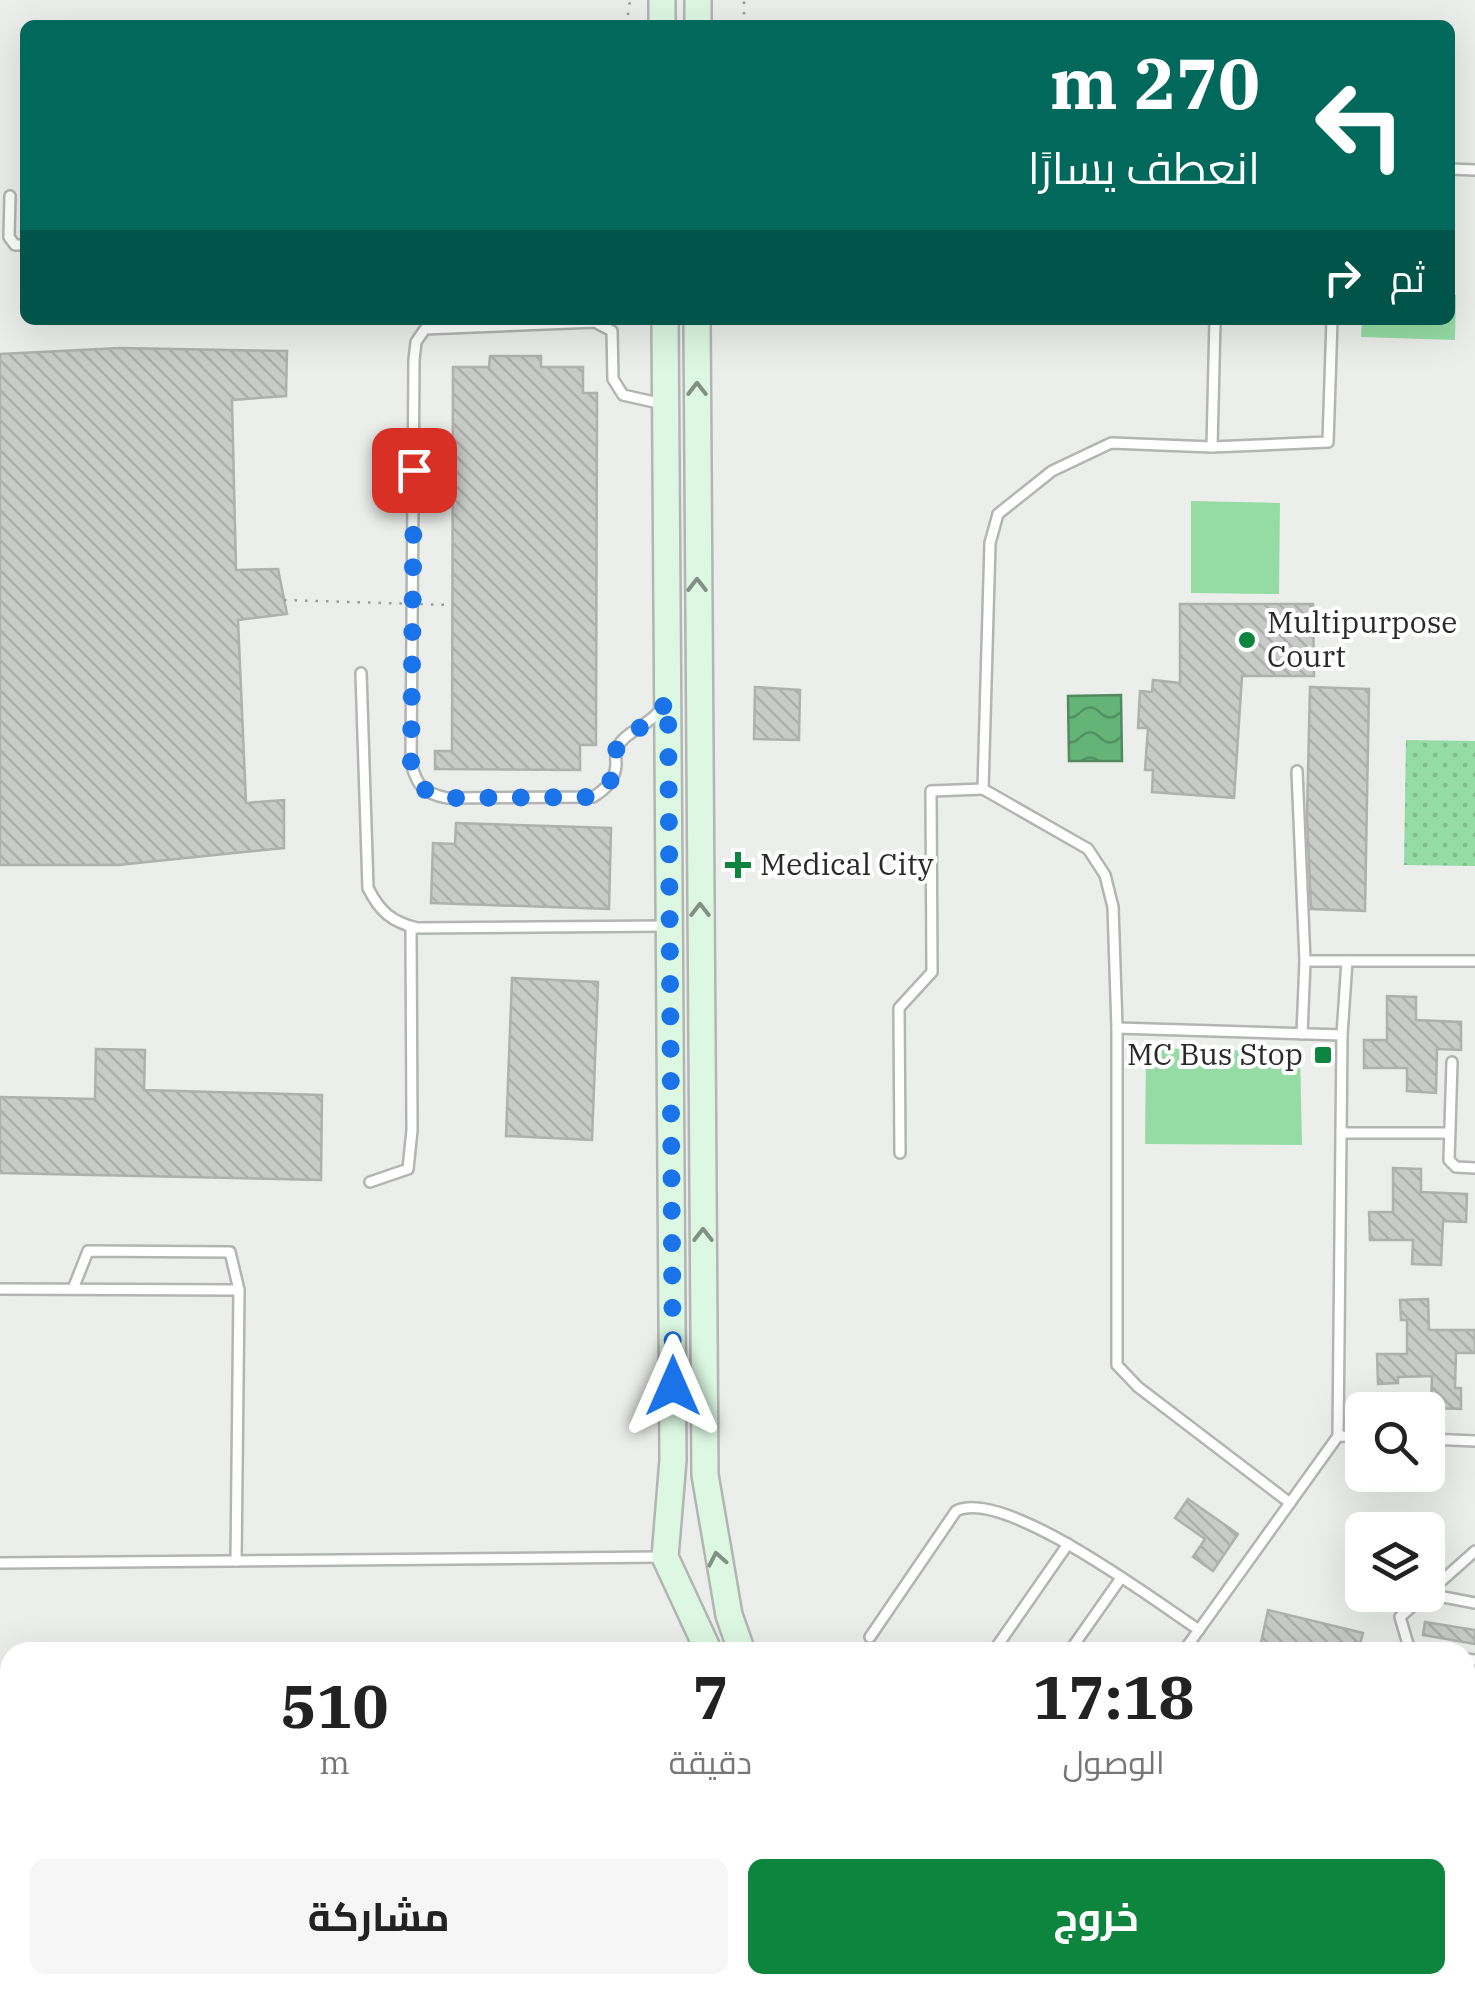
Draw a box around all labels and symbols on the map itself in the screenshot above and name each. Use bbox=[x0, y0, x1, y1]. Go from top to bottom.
one-way arrow bbox=[686, 380, 708, 396]
pin bbox=[372, 428, 457, 513]
one-way arrow bbox=[687, 576, 708, 592]
place label: Multipurpose Court bbox=[1267, 602, 1457, 675]
marker: Multipurpose Court bbox=[1236, 629, 1258, 651]
place label: Medical City bbox=[760, 844, 934, 883]
marker: Medical City bbox=[725, 852, 751, 878]
one-way arrow bbox=[689, 901, 711, 916]
place label: MC Bus Stop bbox=[1127, 1034, 1303, 1073]
marker: MC Bus Stop bbox=[1312, 1044, 1334, 1066]
one-way arrow bbox=[692, 1226, 714, 1242]
position arrow bbox=[621, 1334, 725, 1438]
one-way arrow bbox=[708, 1551, 729, 1568]

